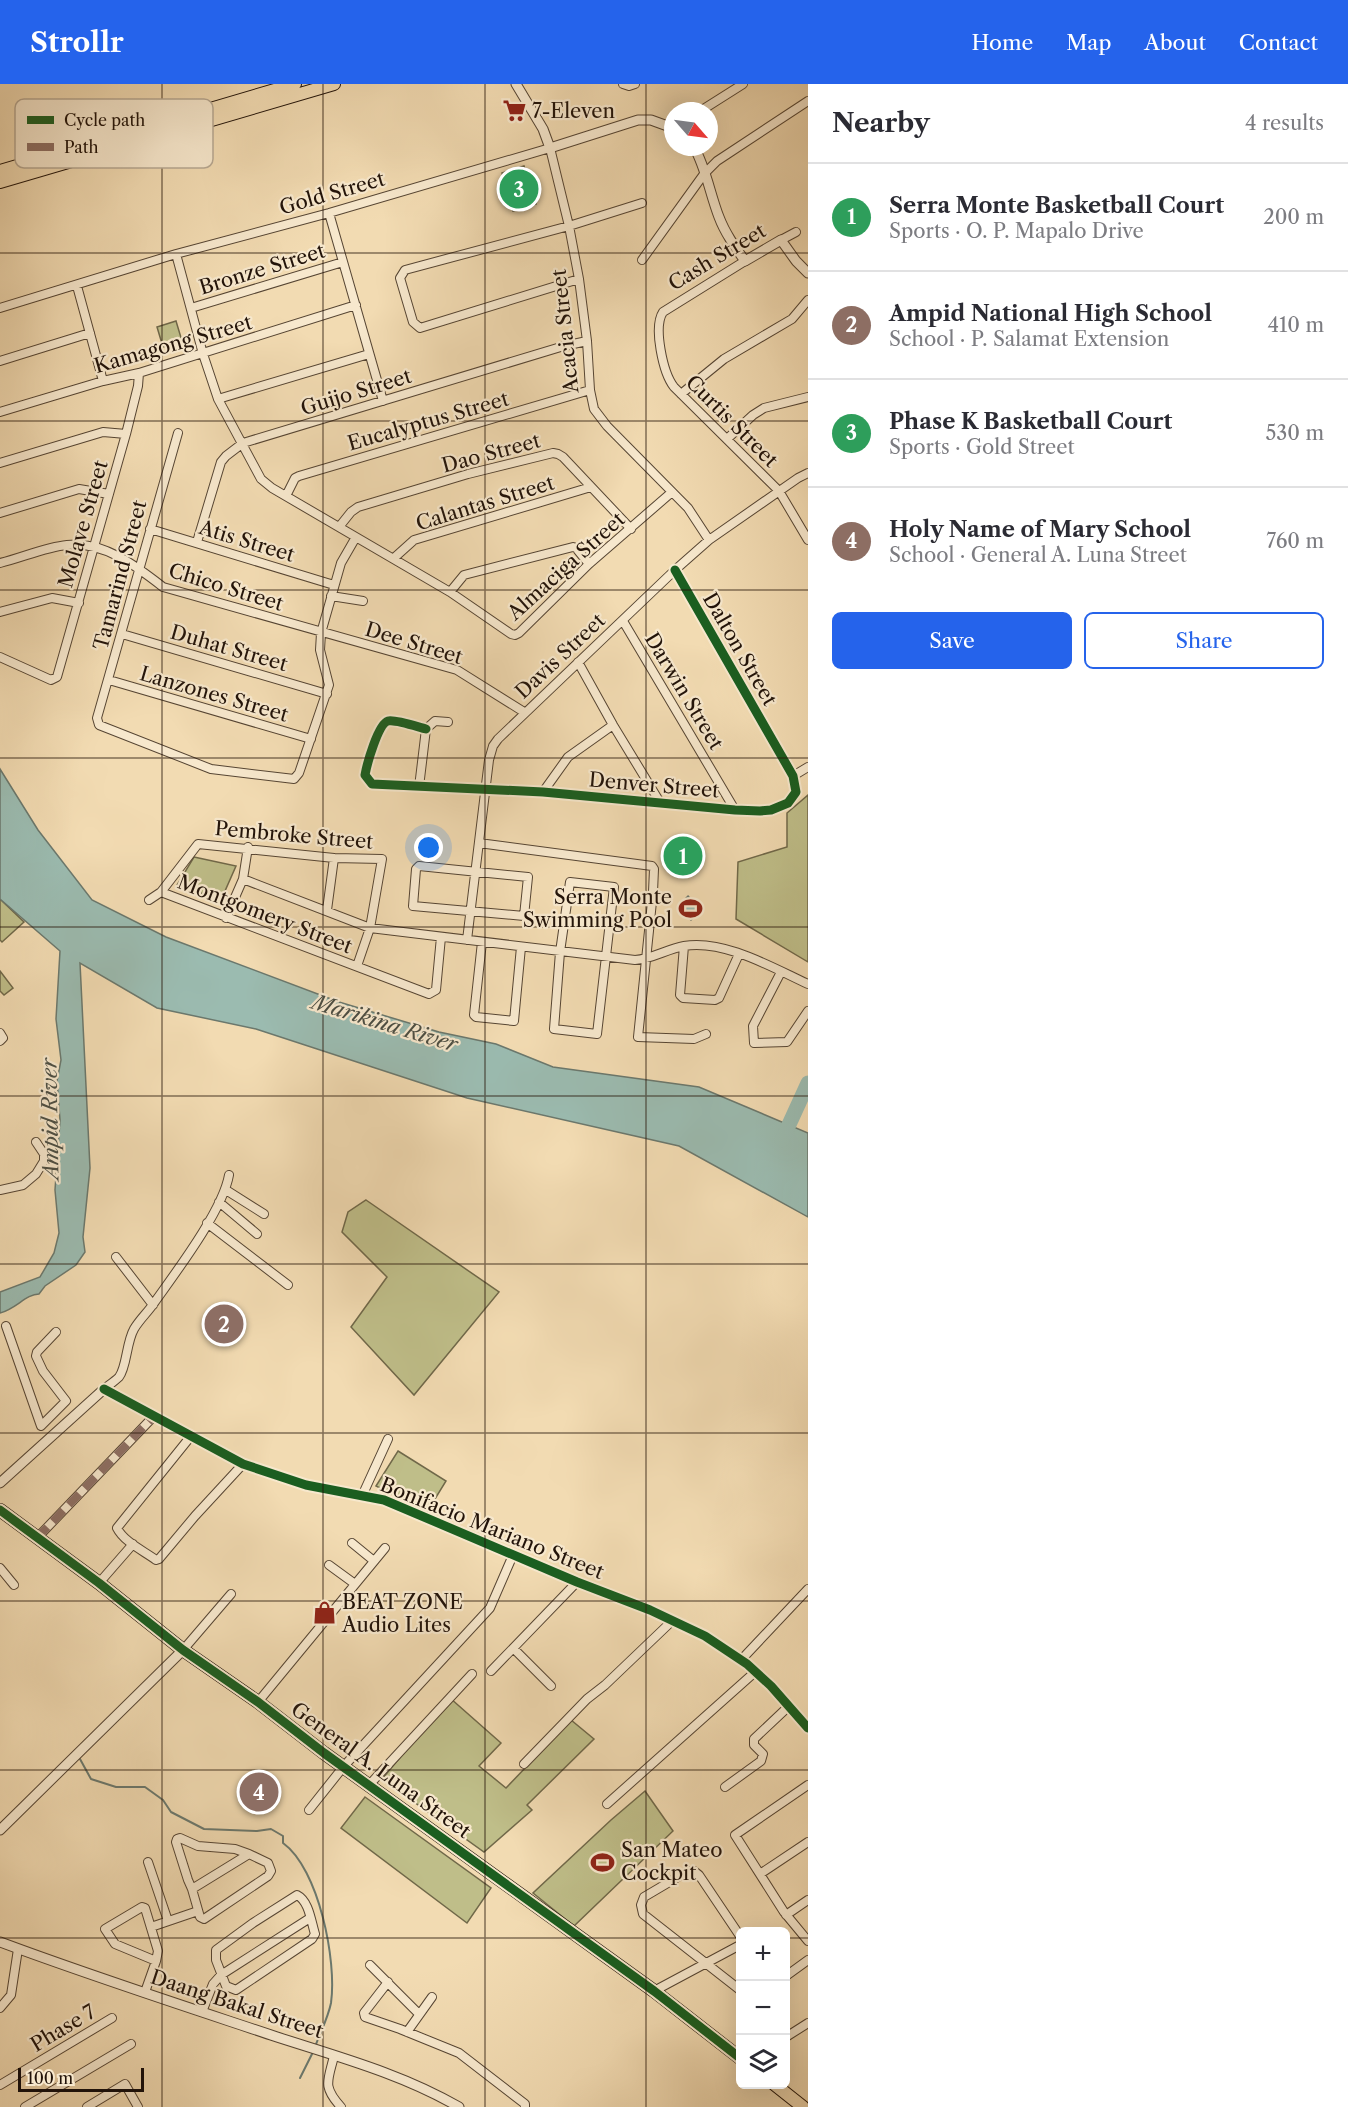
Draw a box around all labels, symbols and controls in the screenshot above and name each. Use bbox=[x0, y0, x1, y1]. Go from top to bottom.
text: Strollr bbox=[30, 25, 124, 59]
text: Home bbox=[972, 30, 1033, 55]
text: Map bbox=[1066, 30, 1111, 55]
text: About bbox=[1144, 30, 1206, 55]
text: Contact bbox=[1239, 30, 1318, 55]
supermarket icon: 7-Eleven bbox=[501, 98, 527, 124]
legend bbox=[15, 99, 213, 168]
place label: 7-Eleven bbox=[532, 99, 615, 123]
north arrow bbox=[664, 102, 718, 156]
text: Nearby bbox=[832, 107, 930, 139]
text: Cycle path bbox=[64, 110, 145, 130]
text: 4 results bbox=[1245, 111, 1324, 135]
text: Path bbox=[64, 137, 98, 157]
pin: 3 bbox=[500, 166, 538, 212]
street label: Gold Street bbox=[277, 167, 387, 219]
text: Serra Monte Basketball Court bbox=[889, 192, 1224, 219]
text: 1 bbox=[847, 205, 856, 229]
text: 200 m bbox=[1263, 205, 1324, 229]
street label: Cash Street bbox=[664, 219, 770, 295]
text: Sports · O. P. Mapalo Drive bbox=[889, 219, 1144, 243]
street label: Bronze Street bbox=[196, 238, 328, 300]
street label: Acacia Street bbox=[547, 268, 584, 395]
text: Ampid National High School bbox=[889, 300, 1212, 327]
street label: Kamagong Street bbox=[91, 310, 255, 378]
text: 2 bbox=[846, 313, 857, 337]
text: 410 m bbox=[1267, 313, 1324, 337]
text: School · P. Salamat Extension bbox=[889, 327, 1169, 351]
street label: Guijo Street bbox=[298, 364, 414, 420]
street label: Curtis Street bbox=[681, 370, 783, 472]
street label: Eucalyptus Street bbox=[345, 387, 511, 455]
text: Phase K Basketball Court bbox=[889, 408, 1172, 435]
text: 3 bbox=[846, 421, 857, 445]
text: 530 m bbox=[1266, 421, 1324, 445]
street label: Dao Street bbox=[439, 428, 543, 478]
text: Sports · Gold Street bbox=[889, 435, 1074, 459]
street label: Molave Street bbox=[53, 458, 113, 590]
street label: Calantas Street bbox=[413, 471, 557, 535]
street label: Tamarind Street bbox=[88, 498, 152, 652]
street label: Almaciga Street bbox=[502, 507, 630, 626]
street label: Atis Street bbox=[195, 515, 298, 567]
text: Holy Name of Mary School bbox=[889, 516, 1191, 543]
text: 4 bbox=[846, 529, 857, 553]
text: 760 m bbox=[1266, 529, 1324, 553]
text: School · General A. Luna Street bbox=[889, 543, 1187, 567]
street label: Chico Street bbox=[166, 558, 286, 616]
street label: Dalton Street bbox=[698, 588, 782, 710]
street label: Davis Street bbox=[510, 608, 610, 704]
button: Save bbox=[832, 612, 1072, 669]
button: Share bbox=[1084, 612, 1324, 669]
street label: Dee Street bbox=[362, 617, 466, 669]
street label: Duhat Street bbox=[168, 620, 290, 676]
street label: Darwin Street bbox=[640, 628, 728, 754]
street label: Lanzones Street bbox=[137, 661, 291, 727]
street label: Denver Street bbox=[588, 767, 720, 803]
street label: Pembroke Street bbox=[214, 816, 374, 854]
your location bbox=[414, 833, 443, 862]
pin: 1 bbox=[664, 834, 702, 878]
street label: Montgomery Street bbox=[174, 870, 356, 958]
place label: Serra Monte Swimming Pool bbox=[523, 885, 672, 932]
sports icon: Serra Monte Swimming Pool bbox=[677, 895, 703, 921]
water label: Marikina River bbox=[306, 988, 462, 1057]
water label: Ampid River bbox=[36, 1057, 64, 1183]
pin: 2 bbox=[204, 1302, 244, 1346]
street label: Bonifacio Mariano Street bbox=[377, 1472, 607, 1584]
place label: BEAT ZONE Audio Lites bbox=[341, 1590, 463, 1637]
shop icon: BEAT ZONE Audio Lites bbox=[311, 1600, 337, 1626]
street label: General A. Luna Street bbox=[287, 1697, 475, 1843]
pin: 4 bbox=[240, 1770, 278, 1814]
place label: San Mateo Cockpit bbox=[621, 1838, 722, 1885]
sports icon: San Mateo Cockpit bbox=[590, 1849, 616, 1875]
map controls bbox=[736, 1927, 790, 2089]
button: + bbox=[736, 1927, 790, 1981]
street label: Daang Bakal Street bbox=[148, 1965, 326, 2043]
button: − bbox=[736, 1981, 790, 2035]
street label: Phase 7 bbox=[26, 1999, 100, 2057]
button: layers bbox=[736, 2035, 790, 2089]
scale bar bbox=[18, 2065, 144, 2092]
text: 100 m bbox=[27, 2068, 73, 2088]

